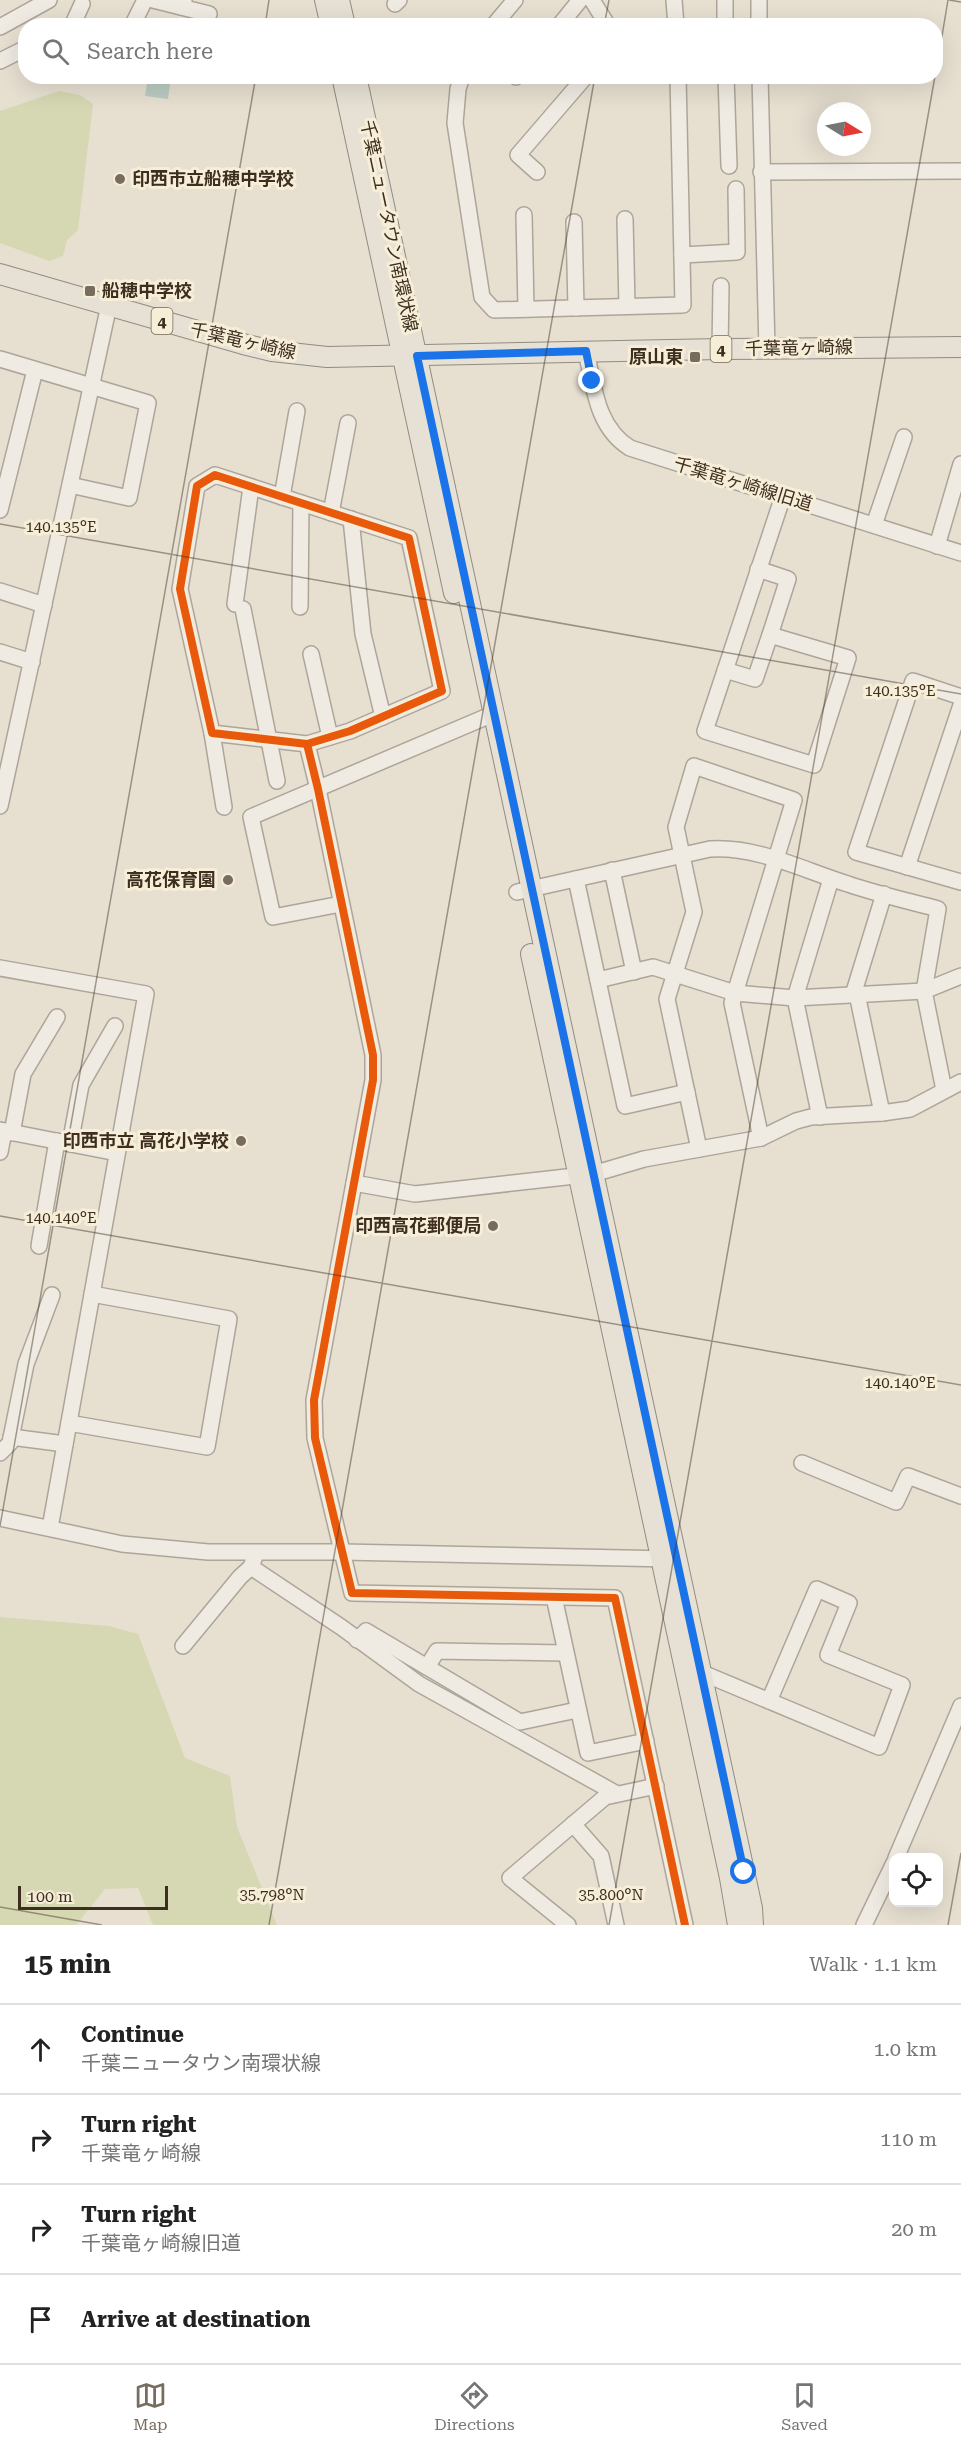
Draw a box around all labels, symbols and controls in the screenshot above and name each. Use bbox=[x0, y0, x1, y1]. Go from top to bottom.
search box bbox=[18, 18, 943, 84]
icon: search bbox=[39, 35, 72, 68]
text: Search here bbox=[87, 39, 213, 64]
north arrow bbox=[817, 102, 871, 156]
street label: 千葉ニュータウン南環状線 bbox=[357, 118, 422, 334]
place label: 印西市立船穂中学校 bbox=[132, 168, 294, 189]
marker: 印西市立船穂中学校 bbox=[113, 172, 127, 186]
place label: 船穂中学校 bbox=[102, 280, 192, 301]
marker: 船穂中学校 bbox=[83, 284, 97, 298]
road number: 4 bbox=[152, 308, 172, 334]
street label: 千葉竜ヶ崎線 bbox=[188, 318, 298, 363]
road number: 4 bbox=[710, 336, 732, 362]
street label: 千葉竜ヶ崎線 bbox=[745, 336, 853, 359]
place label: 原山東 bbox=[629, 346, 683, 367]
marker: 原山東 bbox=[688, 350, 702, 364]
route end bbox=[578, 367, 604, 393]
street label: 千葉竜ヶ崎線旧道 bbox=[671, 452, 815, 515]
text: 140.135°E bbox=[25, 518, 97, 536]
text: 140.135°E bbox=[864, 682, 936, 700]
place label: 高花保育園 bbox=[126, 869, 216, 890]
marker: 高花保育園 bbox=[221, 873, 235, 887]
place label: 印西市立 高花小学校 bbox=[62, 1130, 229, 1151]
marker: 印西市立 高花小学校 bbox=[234, 1134, 248, 1148]
text: 140.140°E bbox=[25, 1209, 97, 1227]
place label: 印西高花郵便局 bbox=[355, 1215, 481, 1236]
marker: 印西高花郵便局 bbox=[486, 1219, 500, 1233]
text: 140.140°E bbox=[864, 1374, 936, 1392]
map controls bbox=[889, 1853, 943, 1907]
button: locate bbox=[889, 1853, 943, 1907]
route start bbox=[730, 1858, 756, 1884]
scale bar bbox=[18, 1883, 168, 1910]
text: 35.798°N bbox=[239, 1886, 305, 1904]
text: 35.800°N bbox=[578, 1886, 644, 1904]
text: 100 m bbox=[27, 1887, 73, 1906]
text: 15 min bbox=[24, 1949, 111, 1979]
text: Walk · 1.1 km bbox=[809, 1952, 937, 1976]
text: Continue bbox=[81, 2022, 184, 2047]
icon: ahead bbox=[24, 2033, 57, 2066]
text: 1.0 km bbox=[873, 2037, 937, 2061]
text: 千葉ニュータウン南環状線 bbox=[81, 2051, 321, 2075]
text: Turn right bbox=[81, 2112, 196, 2137]
icon: right bbox=[24, 2123, 57, 2156]
text: 110 m bbox=[880, 2127, 937, 2151]
text: 千葉竜ヶ崎線 bbox=[81, 2141, 201, 2165]
text: Turn right bbox=[81, 2202, 196, 2227]
icon: right bbox=[24, 2213, 57, 2246]
text: 20 m bbox=[891, 2217, 937, 2241]
text: 千葉竜ヶ崎線旧道 bbox=[81, 2231, 241, 2255]
icon: arrive bbox=[24, 2303, 57, 2336]
text: Arrive at destination bbox=[81, 2307, 310, 2332]
tab: Map bbox=[133, 2379, 168, 2434]
tab: Directions bbox=[434, 2379, 515, 2434]
tab: Saved bbox=[781, 2379, 828, 2434]

